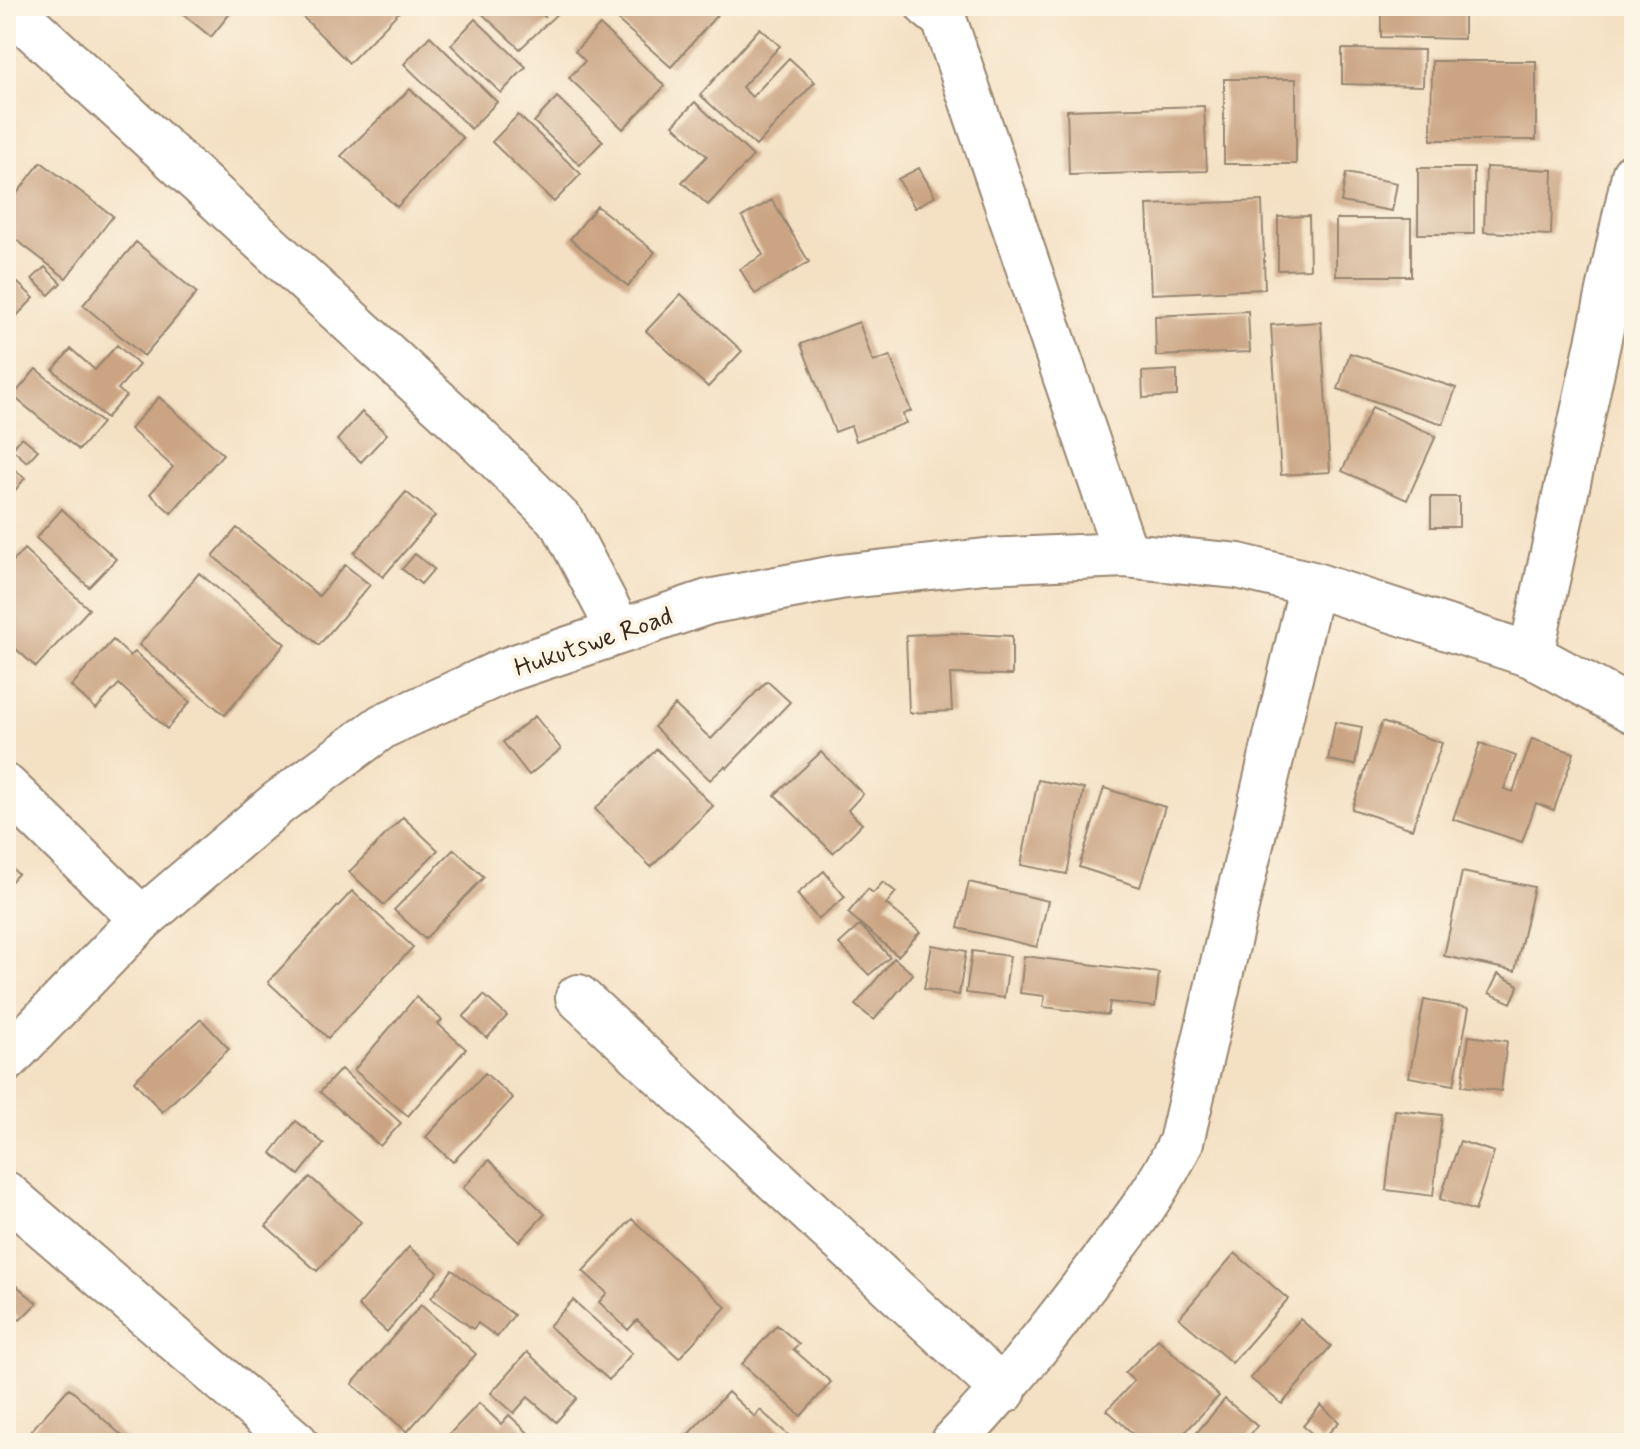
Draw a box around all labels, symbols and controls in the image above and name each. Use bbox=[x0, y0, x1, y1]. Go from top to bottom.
street label: Hukutswe Road bbox=[510, 600, 677, 686]

